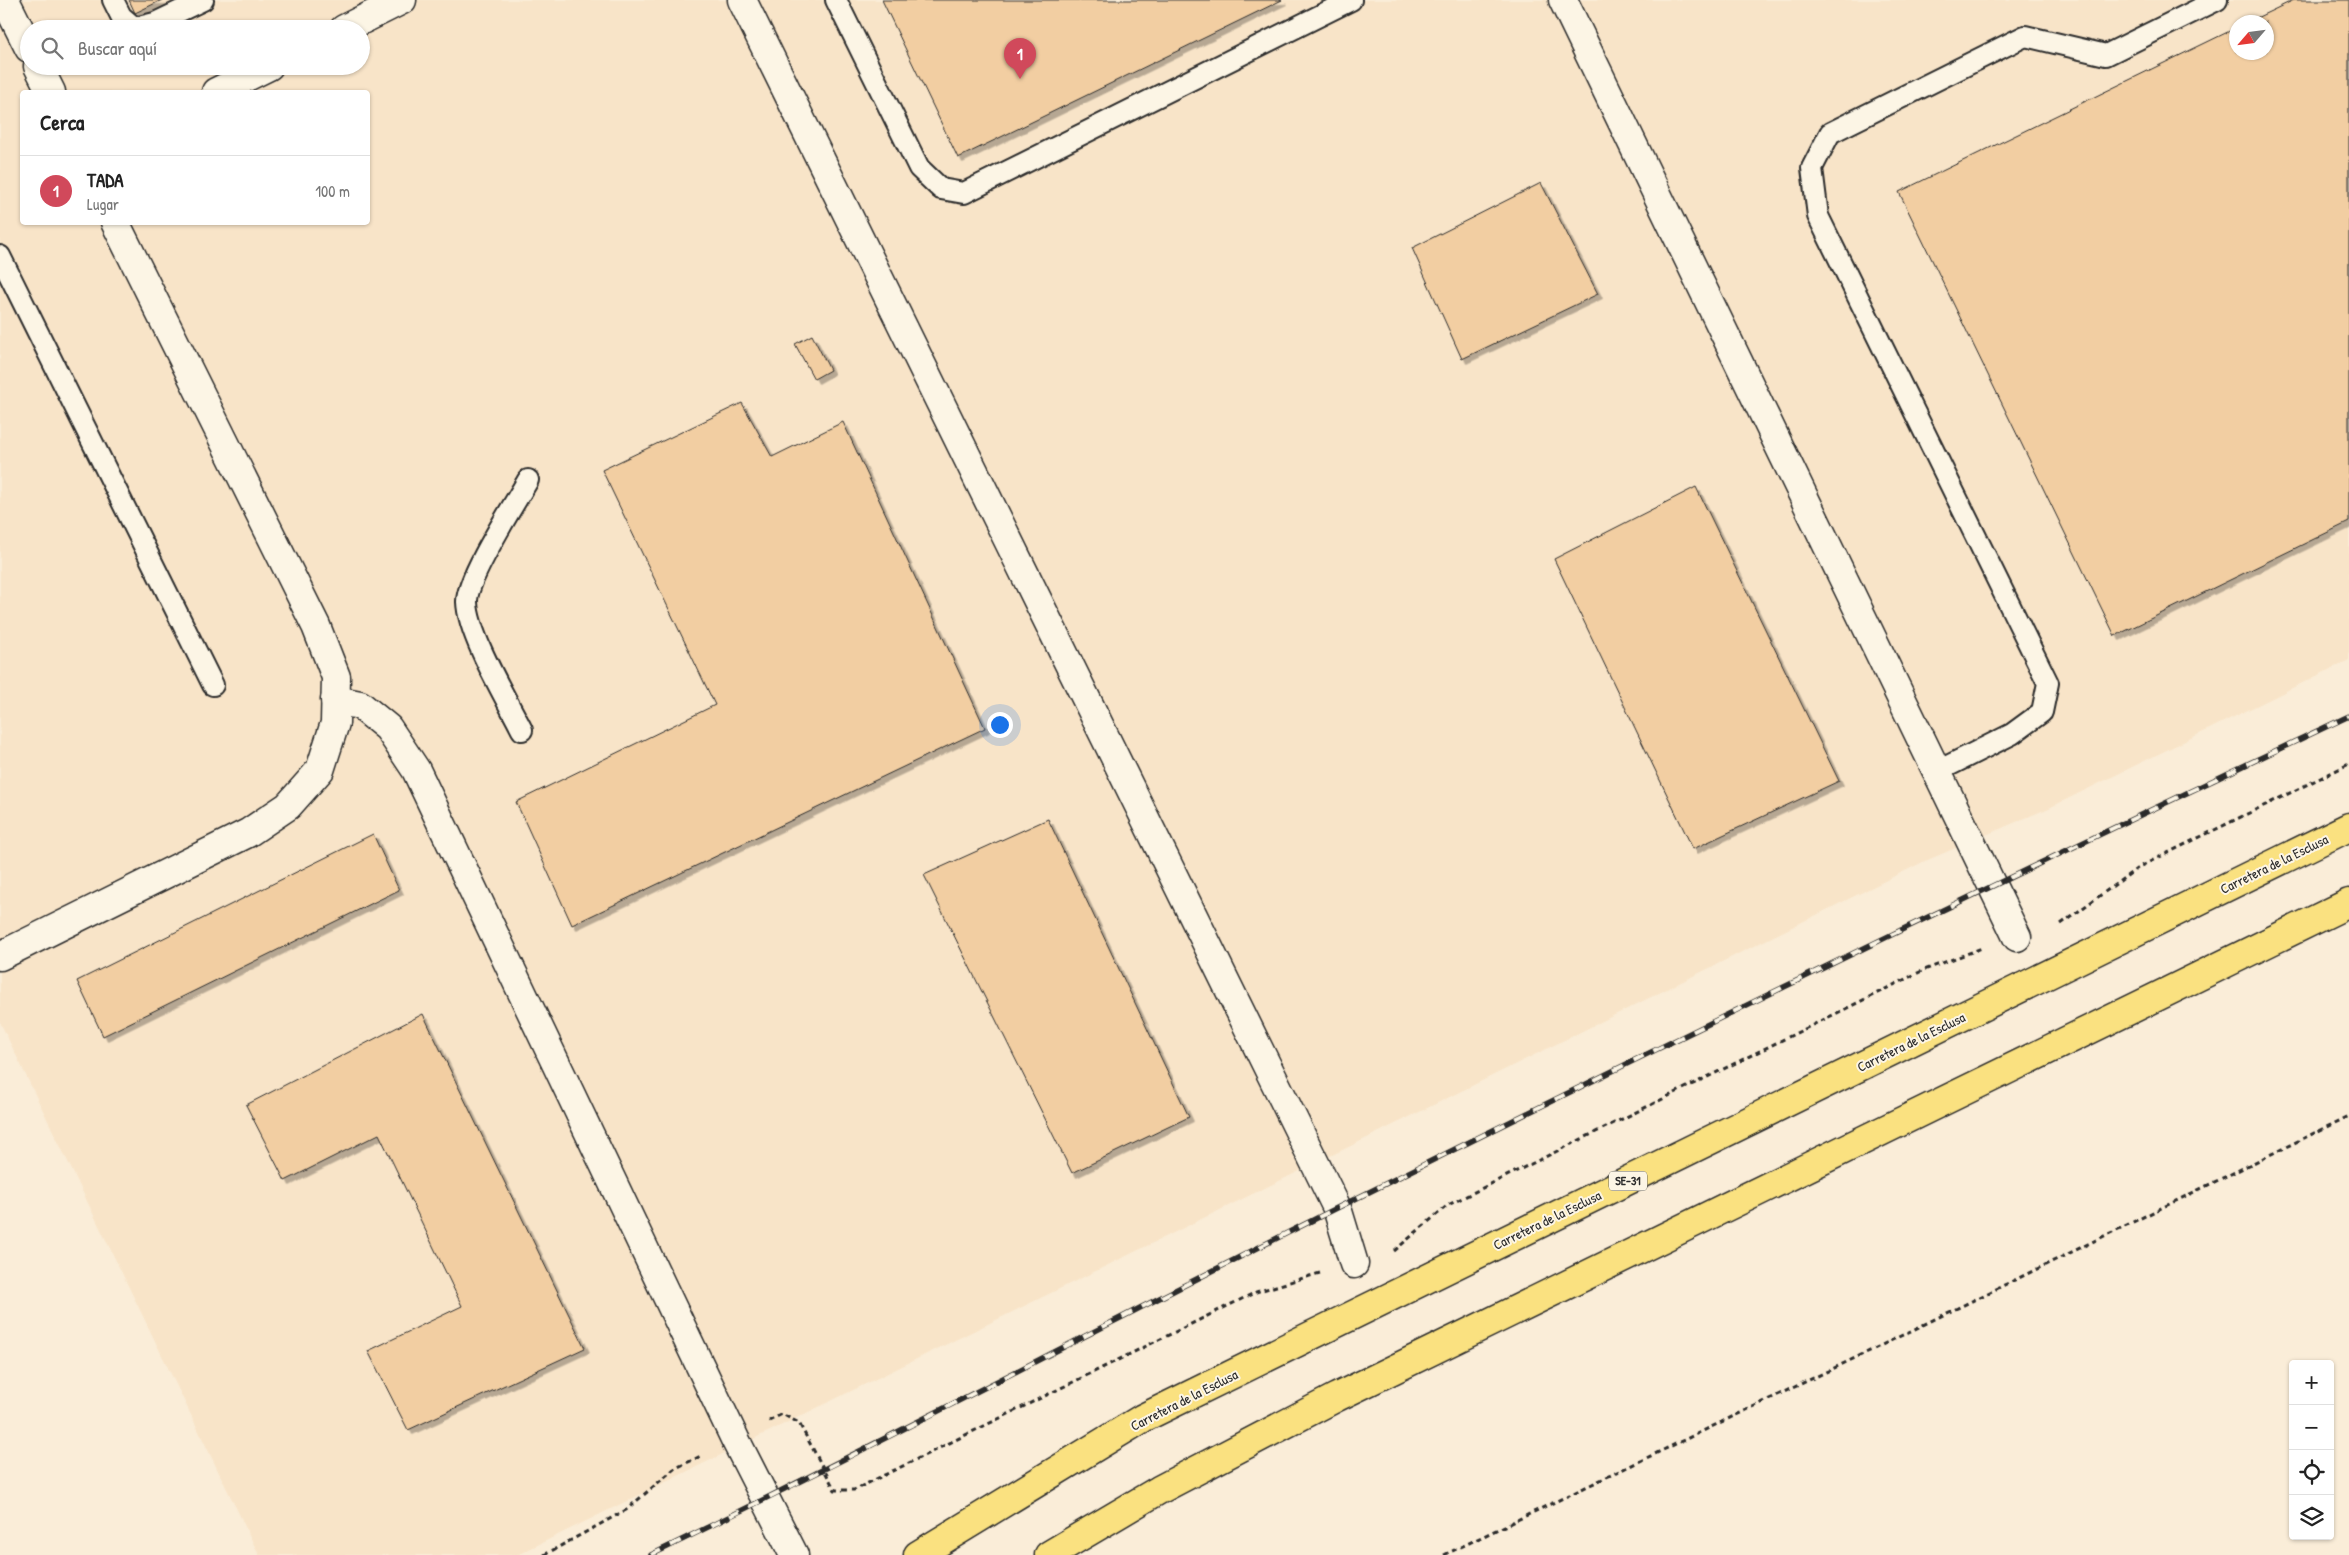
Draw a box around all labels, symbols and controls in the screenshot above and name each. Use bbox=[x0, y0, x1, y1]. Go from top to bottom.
north arrow bbox=[2229, 15, 2274, 60]
search box bbox=[20, 20, 370, 75]
icon: search bbox=[38, 34, 66, 62]
text: Buscar aquí bbox=[78, 35, 157, 61]
pin: 1 bbox=[1004, 38, 1036, 79]
text: Cerca bbox=[40, 108, 84, 137]
text: TADA bbox=[87, 167, 123, 193]
text: 1 bbox=[53, 180, 59, 202]
text: 100 m bbox=[315, 180, 350, 202]
text: Lugar bbox=[87, 193, 119, 215]
your location bbox=[987, 712, 1013, 738]
street label: Carretera de la Esclusa bbox=[2217, 829, 2331, 898]
street label: Carretera de la Esclusa bbox=[1854, 1007, 1968, 1076]
road number: SE-31 bbox=[1609, 1172, 1647, 1190]
street label: Carretera de la Esclusa bbox=[1490, 1185, 1604, 1254]
map controls bbox=[2289, 1360, 2334, 1540]
button: + bbox=[2289, 1360, 2334, 1405]
street label: Carretera de la Esclusa bbox=[1127, 1364, 1241, 1435]
button: − bbox=[2289, 1405, 2334, 1450]
button: locate bbox=[2289, 1450, 2334, 1495]
button: layers bbox=[2289, 1495, 2334, 1540]

